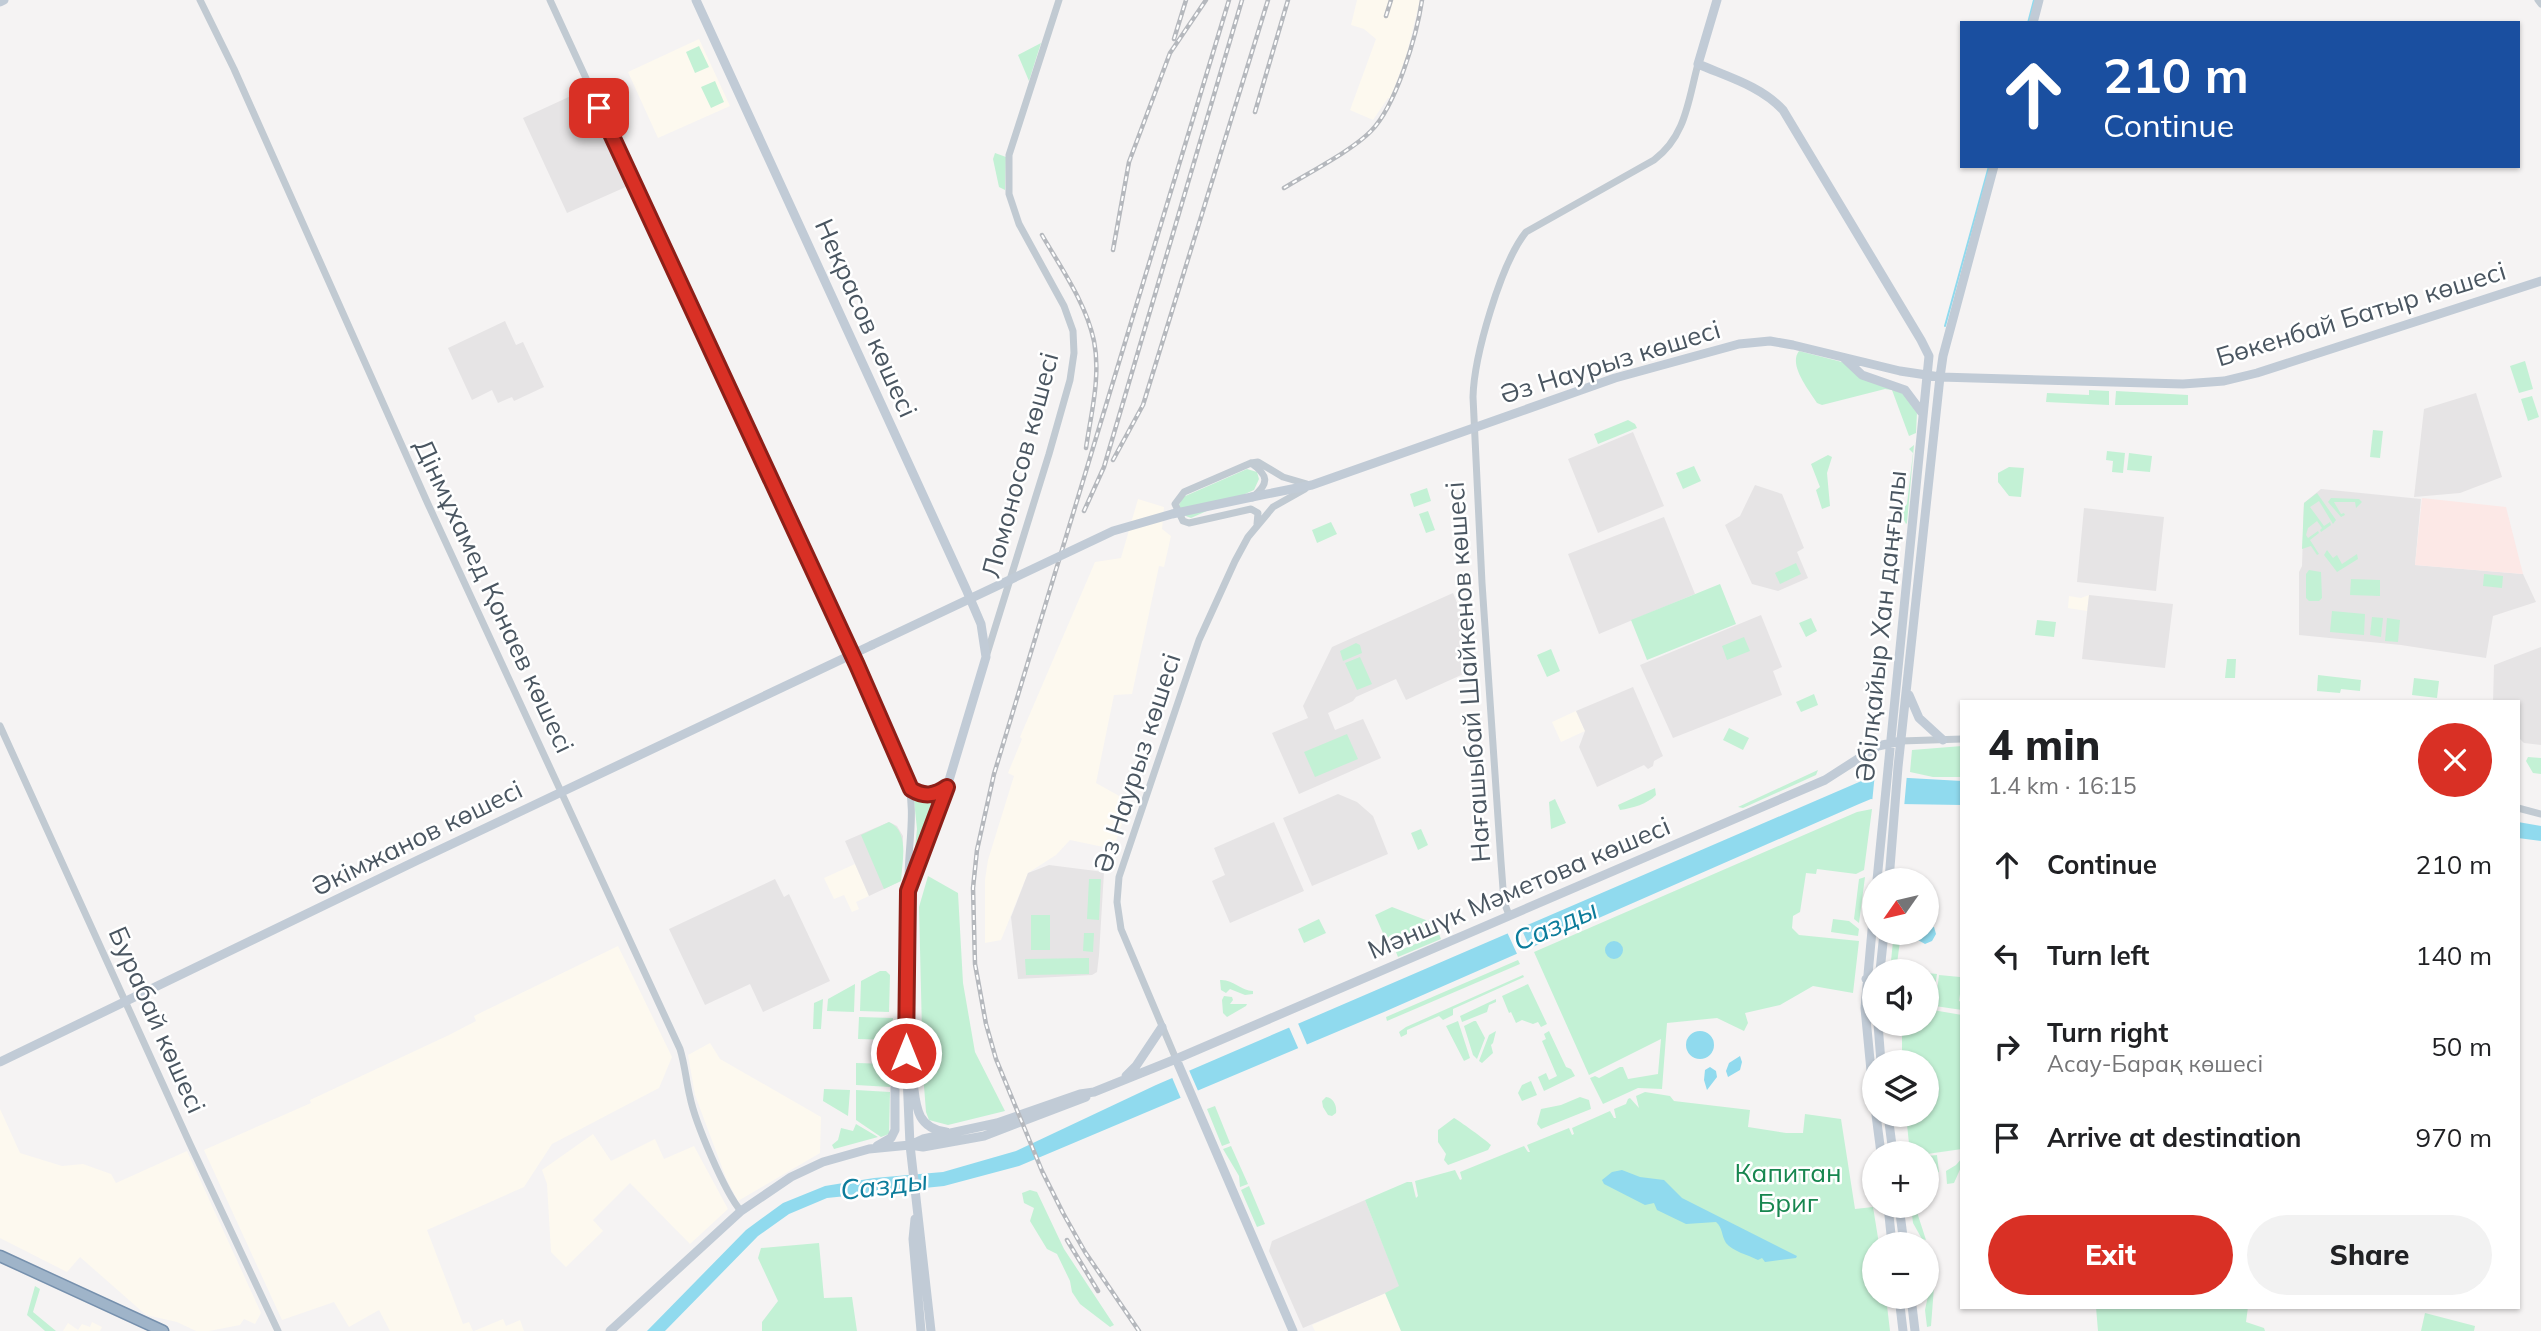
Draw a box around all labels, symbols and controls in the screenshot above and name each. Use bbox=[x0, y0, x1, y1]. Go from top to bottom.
text: 210 m bbox=[2103, 44, 2249, 105]
icon: ahead bbox=[1988, 49, 2079, 140]
pin bbox=[569, 78, 629, 138]
icon: arrive bbox=[580, 89, 618, 127]
text: Continue bbox=[2103, 105, 2234, 145]
street label: Некрасов көшесі bbox=[808, 213, 925, 422]
street label: Бөкенбай Батыр көшесі bbox=[2212, 254, 2510, 373]
street label: Әз Наурыз көшесі bbox=[1496, 312, 1724, 411]
street label: Ломоносов көшесі bbox=[974, 349, 1065, 581]
street label: Дінмұхамед Қонаев көшесі bbox=[407, 433, 582, 758]
street label: Әбілқайыр Хан даңғылы bbox=[1848, 468, 1913, 783]
street label: Нағашыбай Шайкенов көшесі bbox=[1438, 480, 1497, 864]
street label: Әз Наурыз көшесі bbox=[1085, 649, 1188, 877]
text: 4 min bbox=[1988, 718, 2101, 771]
button: close bbox=[2418, 723, 2492, 797]
text: 1.4 km · 16:15 bbox=[1988, 771, 2137, 800]
street label: Әкімжанов көшесі bbox=[306, 772, 528, 903]
street label: Мәншүк Мәметова көшесі bbox=[1363, 809, 1675, 966]
icon: ahead bbox=[1988, 846, 2026, 884]
text: Continue bbox=[2047, 848, 2157, 881]
text: 210 m bbox=[2416, 848, 2492, 881]
north arrow bbox=[1862, 868, 1939, 945]
map controls bbox=[1862, 868, 1939, 1309]
water label: Сазды bbox=[1507, 891, 1602, 958]
street label: Бурабай көшесі bbox=[102, 921, 213, 1118]
icon: left bbox=[1988, 937, 2026, 975]
text: Turn left bbox=[2047, 939, 2149, 972]
text: 140 m bbox=[2416, 939, 2492, 972]
button: sound bbox=[1862, 959, 1939, 1036]
position arrow bbox=[869, 1016, 943, 1090]
text: Turn right bbox=[2047, 1016, 2168, 1049]
icon: right bbox=[1988, 1028, 2026, 1066]
text: 50 m bbox=[2431, 1030, 2492, 1063]
text: Асау-Барақ көшесі bbox=[2047, 1049, 2263, 1078]
button: layers bbox=[1862, 1050, 1939, 1127]
icon: arrive bbox=[1988, 1119, 2026, 1157]
text: Arrive at destination bbox=[2047, 1121, 2302, 1154]
text: 970 m bbox=[2416, 1121, 2492, 1154]
button: + bbox=[1862, 1141, 1939, 1218]
park label: Капитан Бриг bbox=[1734, 1156, 1842, 1219]
water label: Сазды bbox=[838, 1162, 930, 1207]
button: Exit bbox=[1988, 1215, 2233, 1295]
button: Share bbox=[2247, 1215, 2492, 1295]
button: − bbox=[1862, 1232, 1939, 1309]

